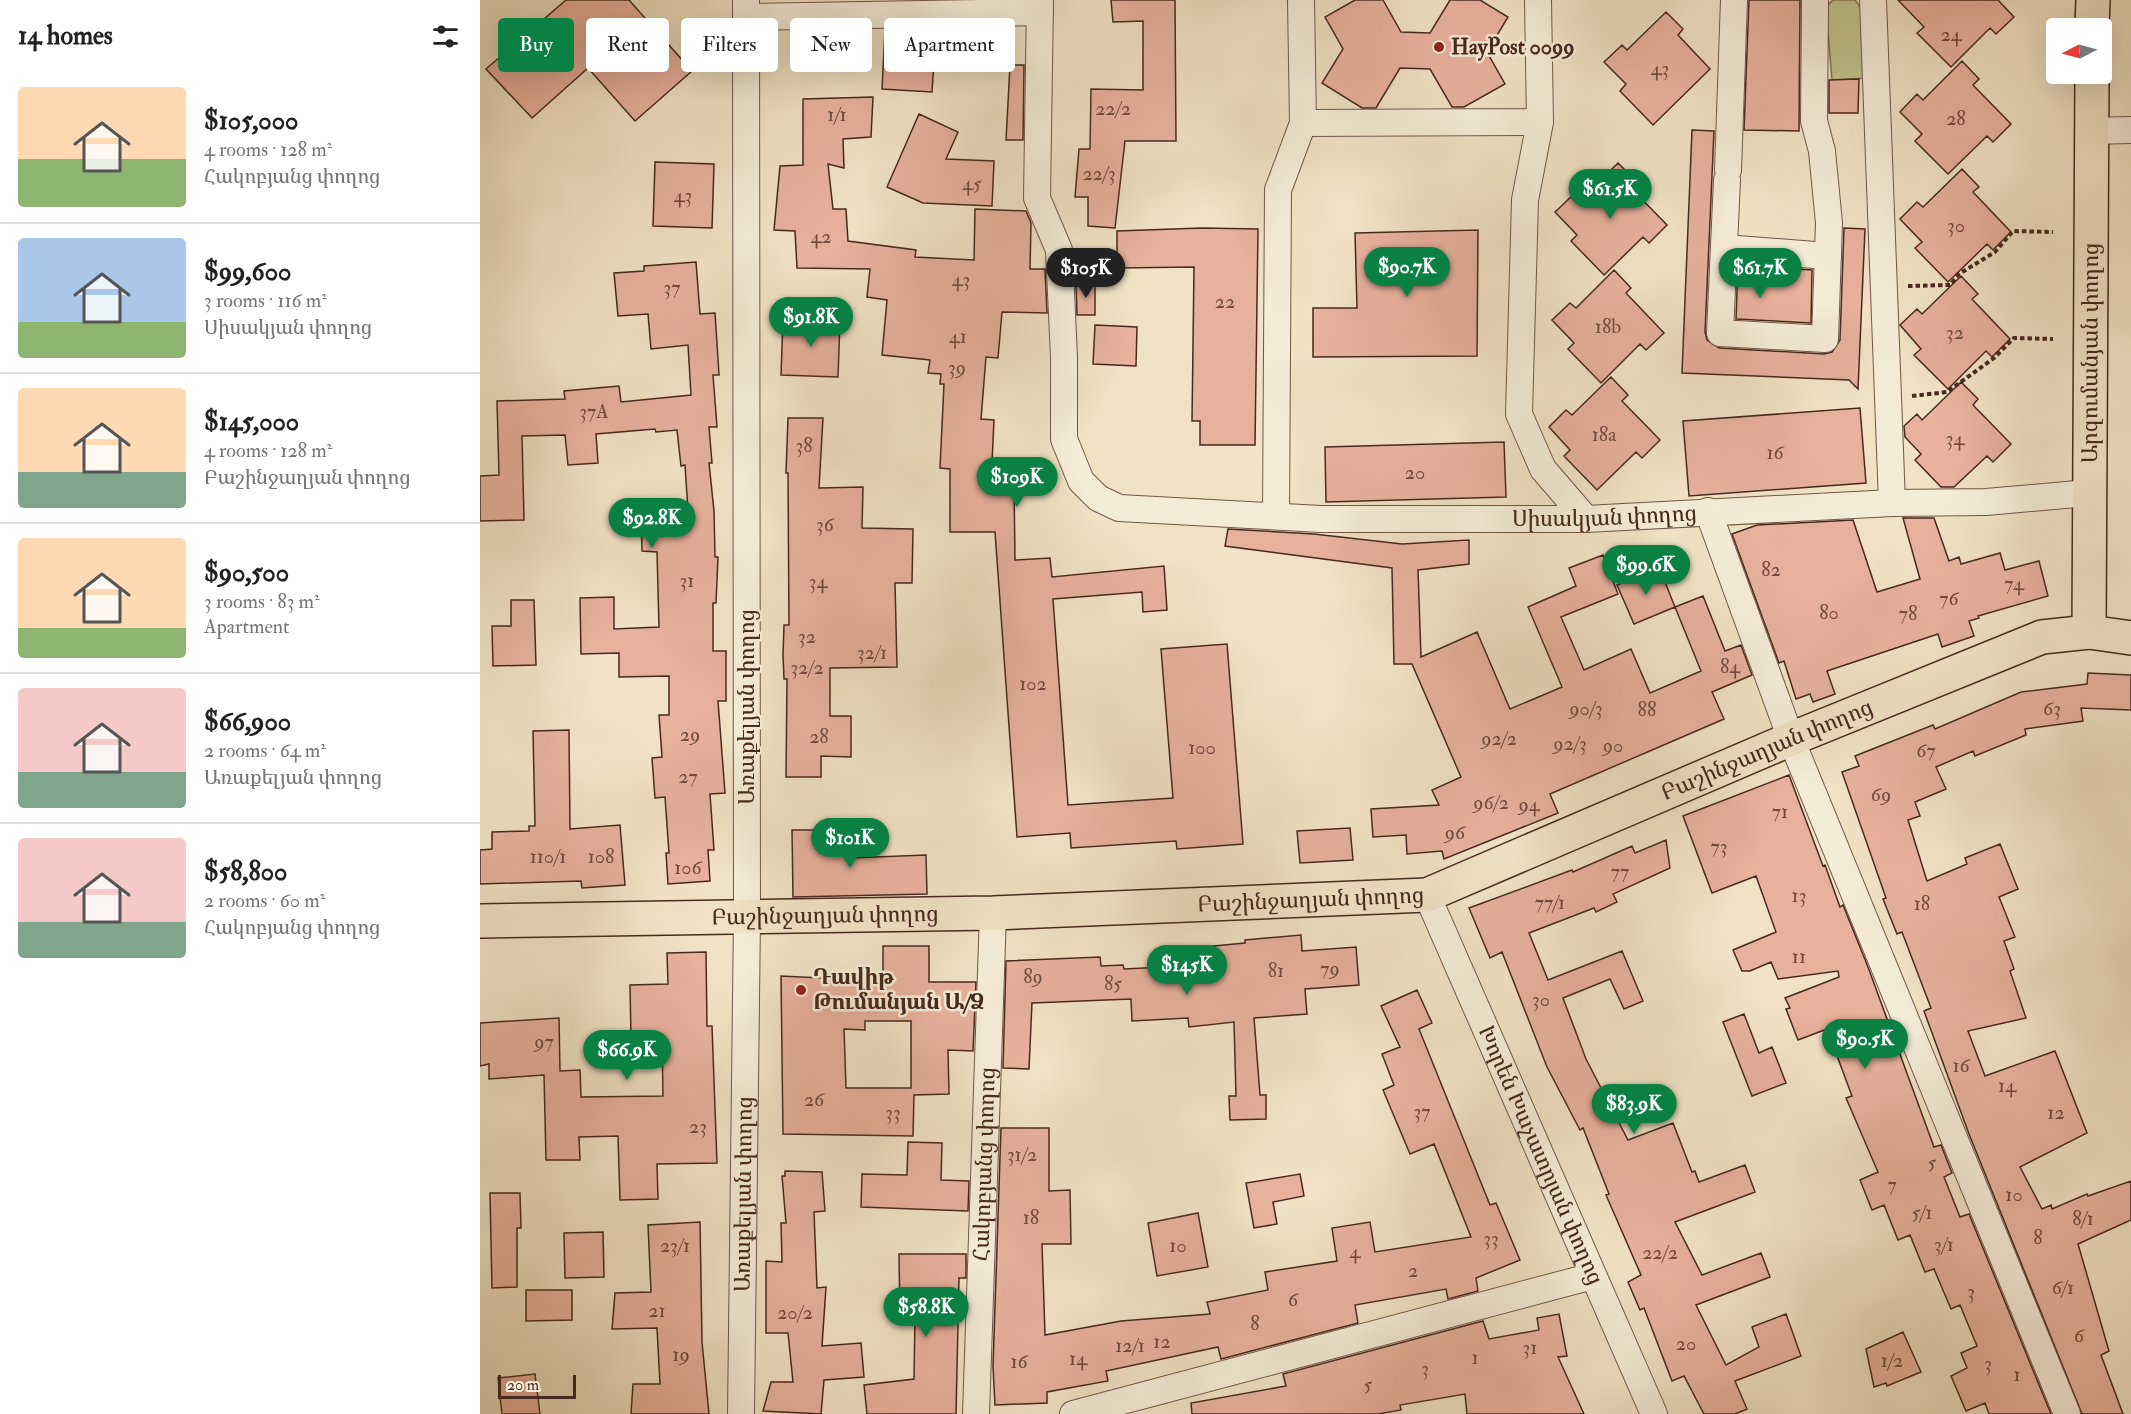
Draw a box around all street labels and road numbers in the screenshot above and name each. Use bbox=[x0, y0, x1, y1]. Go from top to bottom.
street label: Արզումանյան փողոց bbox=[2076, 243, 2105, 463]
street label: Սիսակյան փողոց bbox=[1512, 499, 1698, 533]
street label: Առաքելյան փողոց bbox=[733, 609, 761, 805]
street label: Բաշինջաղյան փողոց bbox=[1657, 693, 1877, 807]
street label: Բաշինջաղյան փողոց bbox=[1197, 881, 1425, 919]
street label: Բաշինջաղյան փողոց bbox=[711, 900, 939, 931]
street label: Խորեն Խաչատրյան փողոց bbox=[1472, 1021, 1610, 1289]
street label: Հակոբյանց փողոց bbox=[967, 1067, 1002, 1262]
street label: Առաքելյան փողոց bbox=[728, 1096, 759, 1292]

